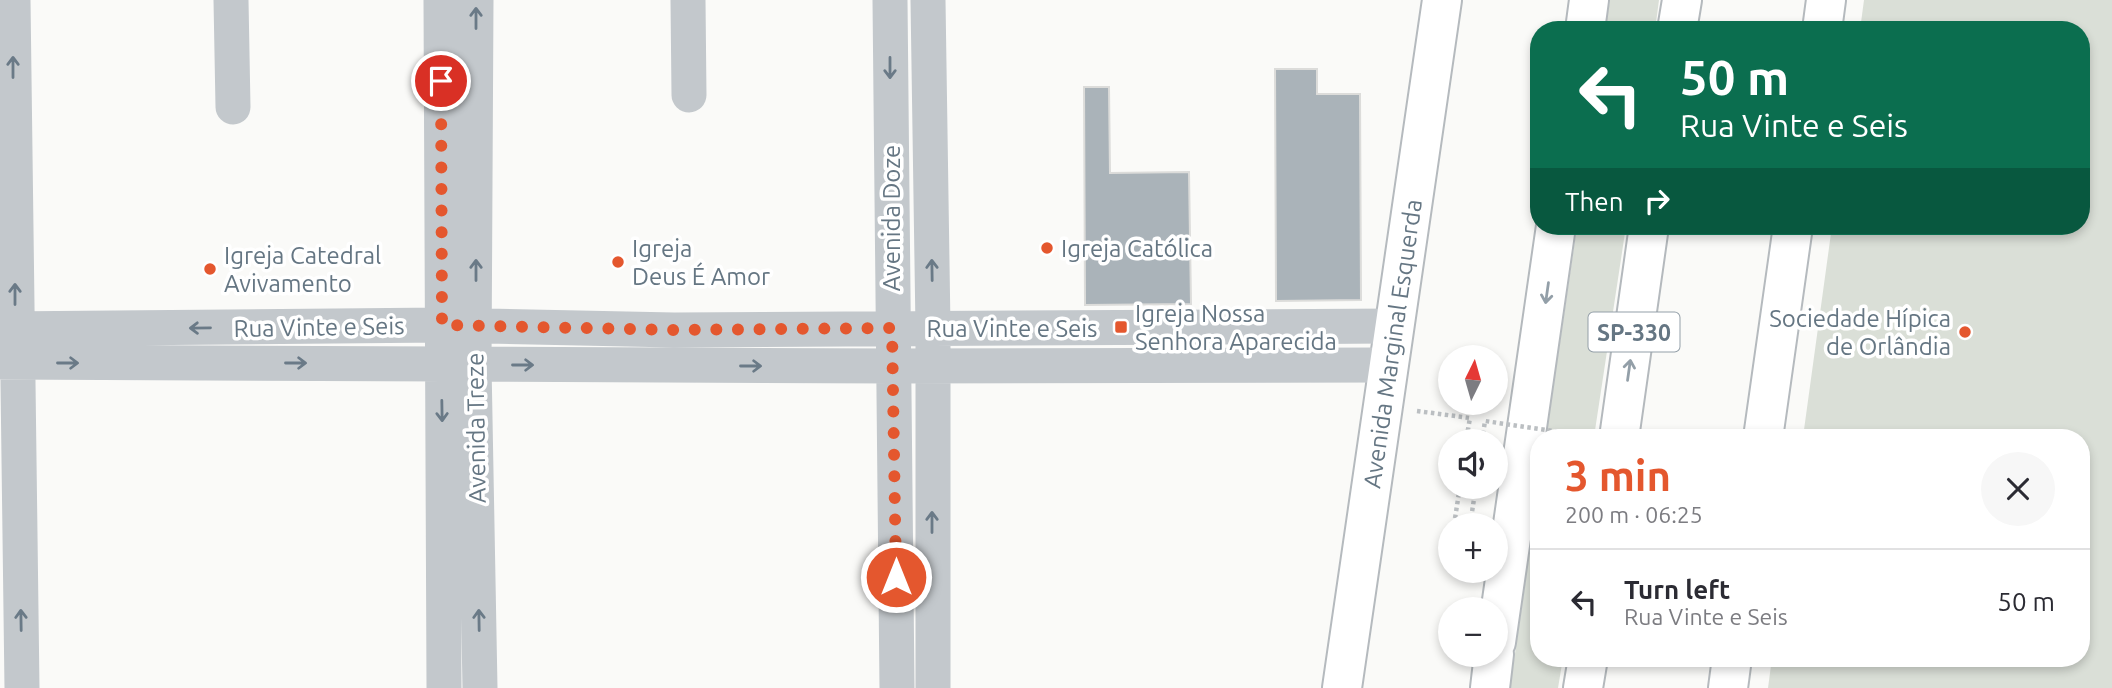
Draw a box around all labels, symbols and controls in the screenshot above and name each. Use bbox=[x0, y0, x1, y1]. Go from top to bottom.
one-way arrow bbox=[469, 7, 483, 30]
icon: left bbox=[1565, 49, 1656, 140]
text: 50 m bbox=[1680, 49, 1789, 104]
pin bbox=[411, 51, 471, 111]
one-way arrow bbox=[7, 56, 20, 79]
one-way arrow bbox=[883, 56, 897, 79]
icon: arrive bbox=[422, 62, 460, 100]
text: Rua Vinte e Seis bbox=[1680, 107, 1908, 143]
street label: Avenida Doze bbox=[878, 145, 905, 291]
icon: right bbox=[1638, 182, 1676, 220]
text: Then bbox=[1565, 187, 1624, 216]
street label: Avenida Marginal Esquerda bbox=[1358, 197, 1426, 490]
place label: Igreja Deus É Amor bbox=[632, 235, 770, 290]
place label: Igreja Católica bbox=[1061, 235, 1213, 262]
marker: Igreja Católica bbox=[1039, 240, 1055, 256]
place label: Igreja Catedral Avivamento bbox=[224, 242, 381, 297]
marker: Igreja Deus É Amor bbox=[610, 254, 626, 270]
one-way arrow bbox=[469, 259, 483, 282]
one-way arrow bbox=[925, 259, 939, 282]
marker: Igreja Catedral Avivamento bbox=[202, 261, 218, 277]
one-way arrow bbox=[1540, 281, 1553, 304]
one-way arrow bbox=[8, 283, 22, 306]
place label: Igreja Nossa Senhora Aparecida bbox=[1135, 300, 1337, 355]
place label: Sociedade Hípica de Orlândia bbox=[1769, 305, 1951, 360]
street label: Rua Vinte e Seis bbox=[233, 312, 405, 342]
road number: SP-330 bbox=[1588, 312, 1680, 352]
street label: Rua Vinte e Seis bbox=[927, 315, 1097, 342]
marker: Igreja Nossa Senhora Aparecida bbox=[1113, 319, 1129, 335]
one-way arrow bbox=[189, 321, 212, 335]
marker: Sociedade Hípica de Orlândia bbox=[1957, 324, 1973, 340]
north arrow bbox=[1438, 345, 1508, 415]
map controls bbox=[1438, 345, 1508, 667]
street label: Avenida Treze bbox=[461, 353, 491, 503]
one-way arrow bbox=[56, 356, 79, 370]
one-way arrow bbox=[284, 356, 307, 370]
one-way arrow bbox=[511, 358, 534, 372]
one-way arrow bbox=[739, 359, 762, 372]
one-way arrow bbox=[1623, 359, 1636, 382]
one-way arrow bbox=[435, 399, 449, 422]
button: sound bbox=[1438, 429, 1508, 499]
text: 3 min bbox=[1565, 452, 1671, 499]
button: close bbox=[1981, 452, 2055, 526]
text: 200 m · 06:25 bbox=[1565, 502, 1703, 527]
one-way arrow bbox=[925, 511, 939, 534]
button: + bbox=[1438, 513, 1508, 583]
position arrow bbox=[859, 540, 933, 614]
text: Turn left bbox=[1624, 575, 1730, 604]
icon: left bbox=[1565, 583, 1603, 621]
text: 50 m bbox=[1997, 587, 2055, 616]
button: − bbox=[1438, 597, 1508, 667]
text: Rua Vinte e Seis bbox=[1624, 604, 1788, 629]
one-way arrow bbox=[14, 609, 28, 632]
one-way arrow bbox=[472, 609, 486, 632]

